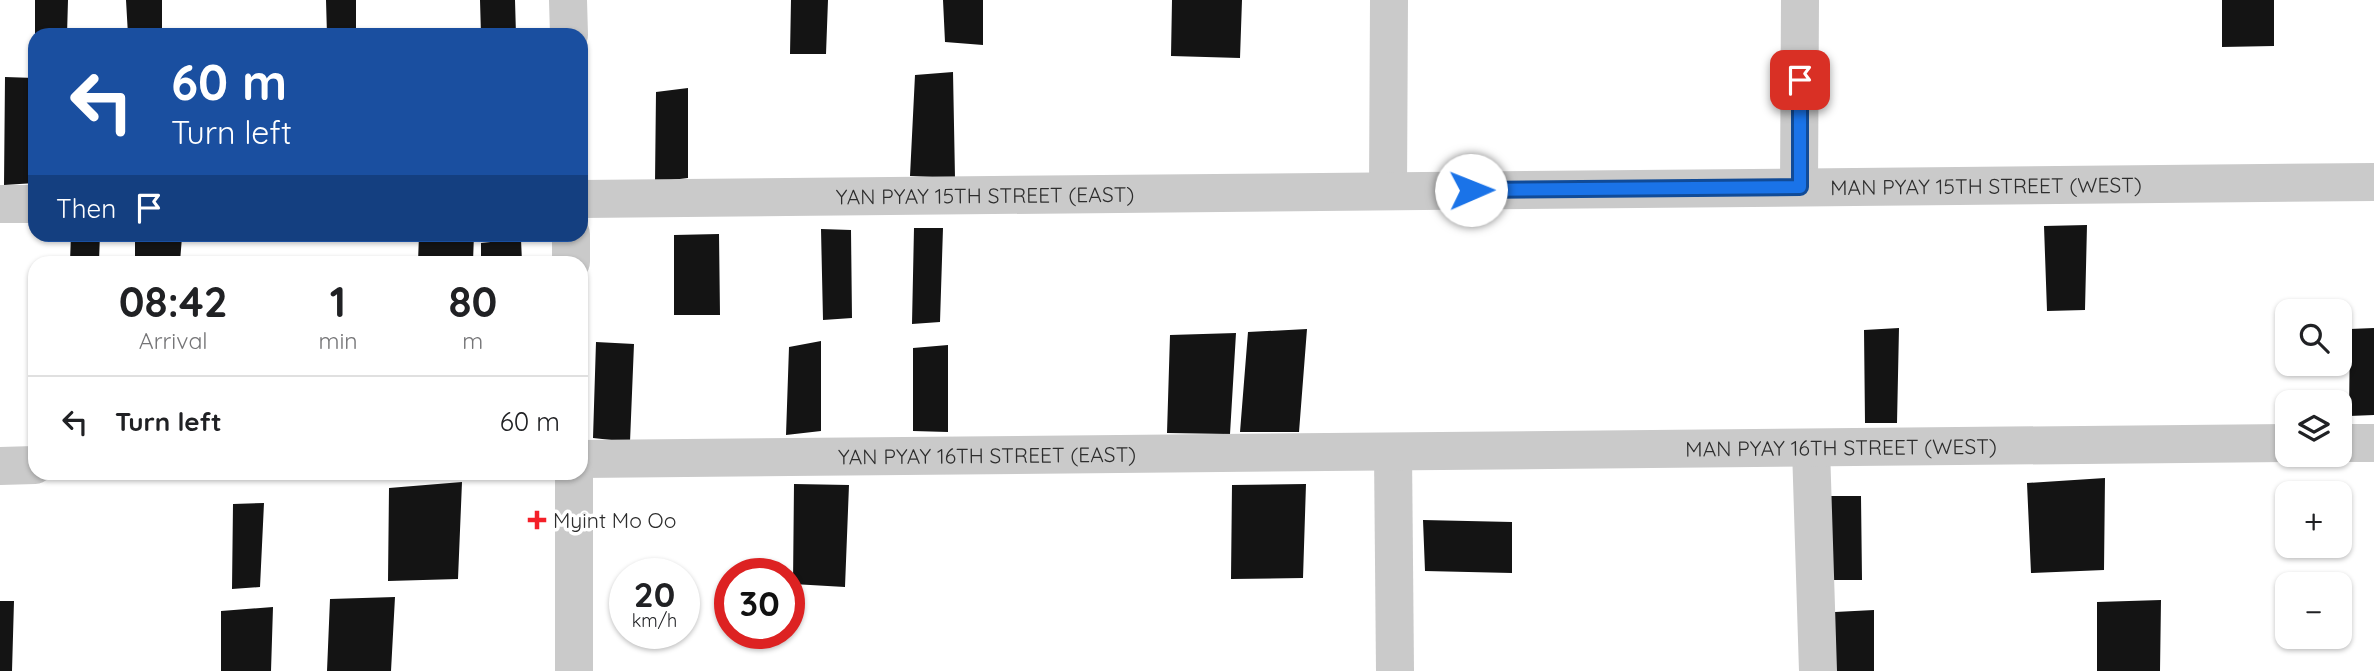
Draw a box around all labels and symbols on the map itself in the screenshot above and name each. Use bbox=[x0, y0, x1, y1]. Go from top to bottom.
pin bbox=[1770, 50, 1830, 110]
position arrow bbox=[1434, 153, 1508, 227]
street label: MAN PYAY 15TH STREET (WEST) bbox=[1830, 171, 2142, 200]
street label: YAN PYAY 15TH STREET (EAST) bbox=[836, 181, 1134, 210]
street label: MAN PYAY 16TH STREET (WEST) bbox=[1685, 433, 1997, 462]
street label: YAN PYAY 16TH STREET (EAST) bbox=[838, 441, 1136, 470]
place label: Myint Mo Oo bbox=[553, 507, 677, 533]
marker: Myint Mo Oo bbox=[527, 510, 547, 530]
speed limit sign: 30 bbox=[714, 558, 805, 649]

